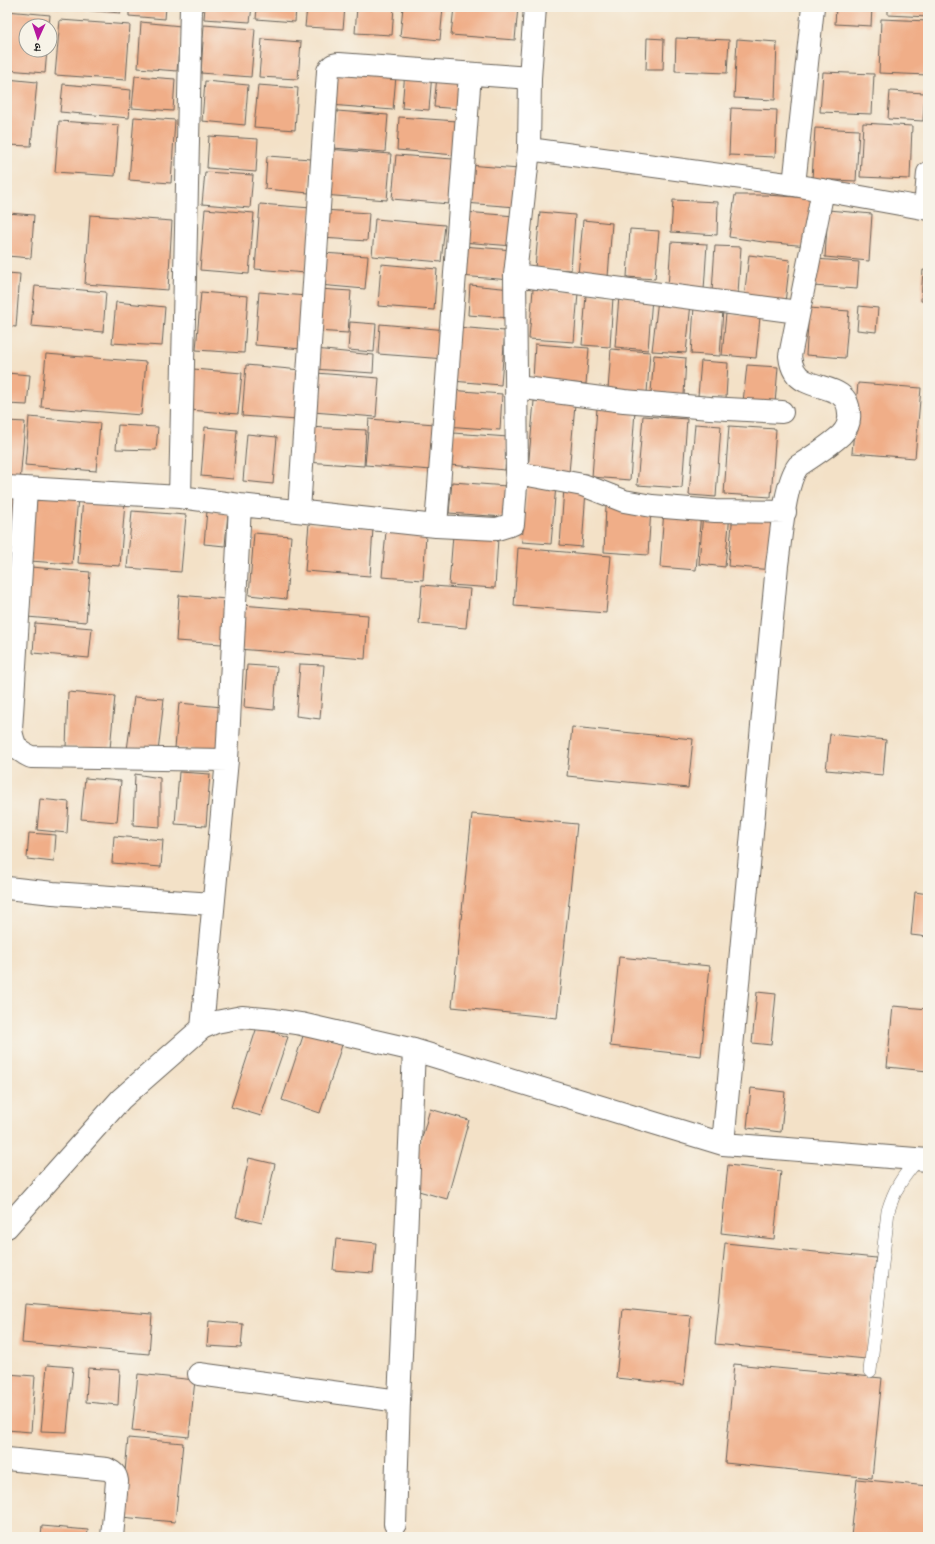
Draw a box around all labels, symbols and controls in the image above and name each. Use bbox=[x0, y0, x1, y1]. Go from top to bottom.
north arrow bbox=[18, 18, 58, 58]
text: उ bbox=[33, 38, 42, 54]

